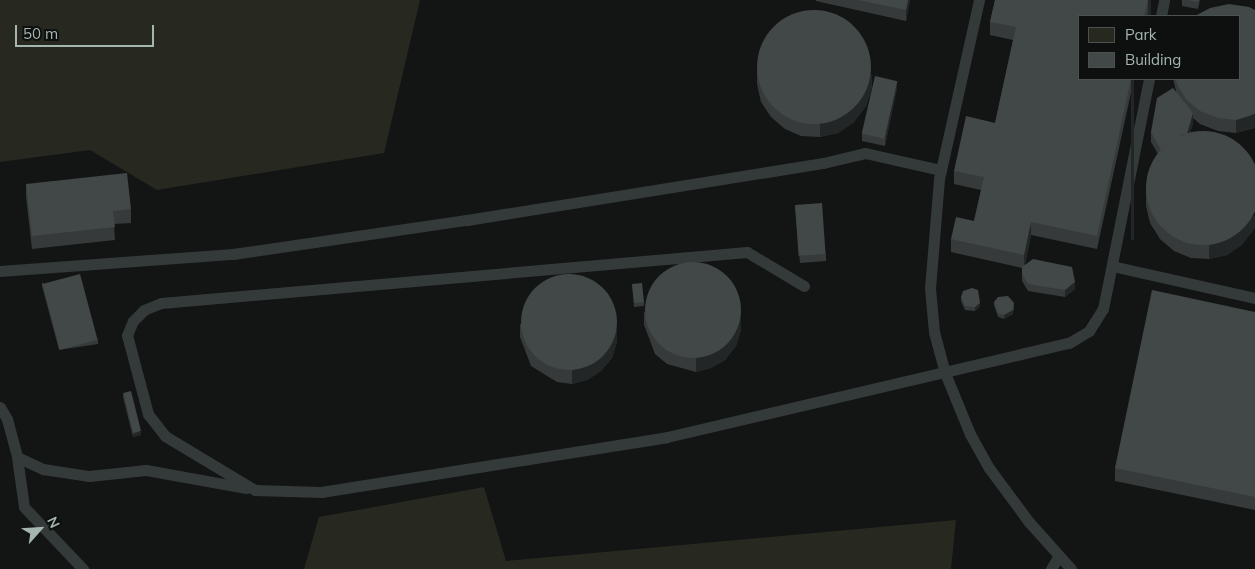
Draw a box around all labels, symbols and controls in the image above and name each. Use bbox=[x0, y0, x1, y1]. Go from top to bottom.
scale bar bbox=[18, 15, 156, 47]
legend bbox=[1078, 15, 1240, 80]
text: 50 m bbox=[23, 24, 58, 43]
text: Park bbox=[1125, 25, 1157, 44]
text: Building bbox=[1125, 50, 1181, 69]
north arrow bbox=[15, 504, 65, 554]
text: N bbox=[43, 514, 64, 531]

